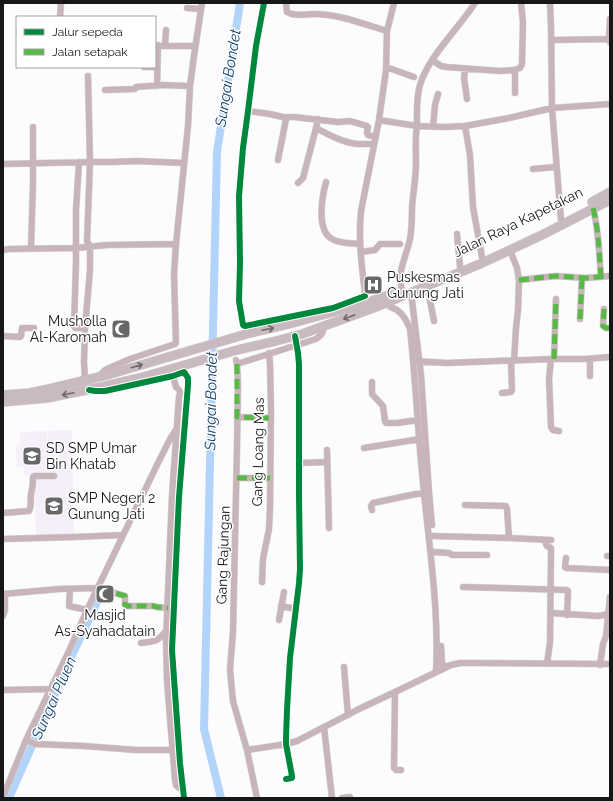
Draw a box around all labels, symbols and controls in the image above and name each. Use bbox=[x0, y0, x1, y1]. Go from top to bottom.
legend bbox=[16, 16, 156, 68]
text: Jalur sepeda bbox=[52, 25, 123, 39]
water label: Sungai Bondet bbox=[211, 28, 245, 129]
text: Jalan setapak bbox=[52, 45, 128, 59]
street label: Jalan Raya Kapetakan bbox=[451, 184, 585, 260]
place label: Puskesmas Gunung Jati bbox=[387, 269, 464, 301]
hospital icon: Puskesmas Gunung Jati bbox=[362, 274, 384, 296]
place label: Musholla Al-Karomah bbox=[30, 313, 107, 345]
one-way arrow bbox=[343, 314, 355, 322]
mosque icon: Musholla Al-Karomah bbox=[110, 318, 132, 340]
one-way arrow bbox=[262, 324, 275, 332]
water label: Sungai Bondet bbox=[201, 351, 221, 452]
one-way arrow bbox=[130, 362, 143, 369]
one-way arrow bbox=[62, 390, 75, 398]
street label: Gang Loang Mas bbox=[249, 397, 267, 507]
place label: SD SMP Umar Bin Khatab bbox=[46, 440, 137, 472]
school or university icon: SD SMP Umar Bin Khatab bbox=[21, 445, 43, 467]
place label: SMP Negeri 2 Gunung Jati bbox=[68, 490, 155, 522]
school or university icon: SMP Negeri 2 Gunung Jati bbox=[43, 495, 65, 517]
street label: Gang Rajungan bbox=[213, 505, 233, 605]
mosque icon: Masjid As-Syahadatain bbox=[94, 583, 116, 605]
place label: Masjid As-Syahadatain bbox=[55, 607, 155, 639]
water label: Sungai Pluen bbox=[27, 654, 80, 743]

